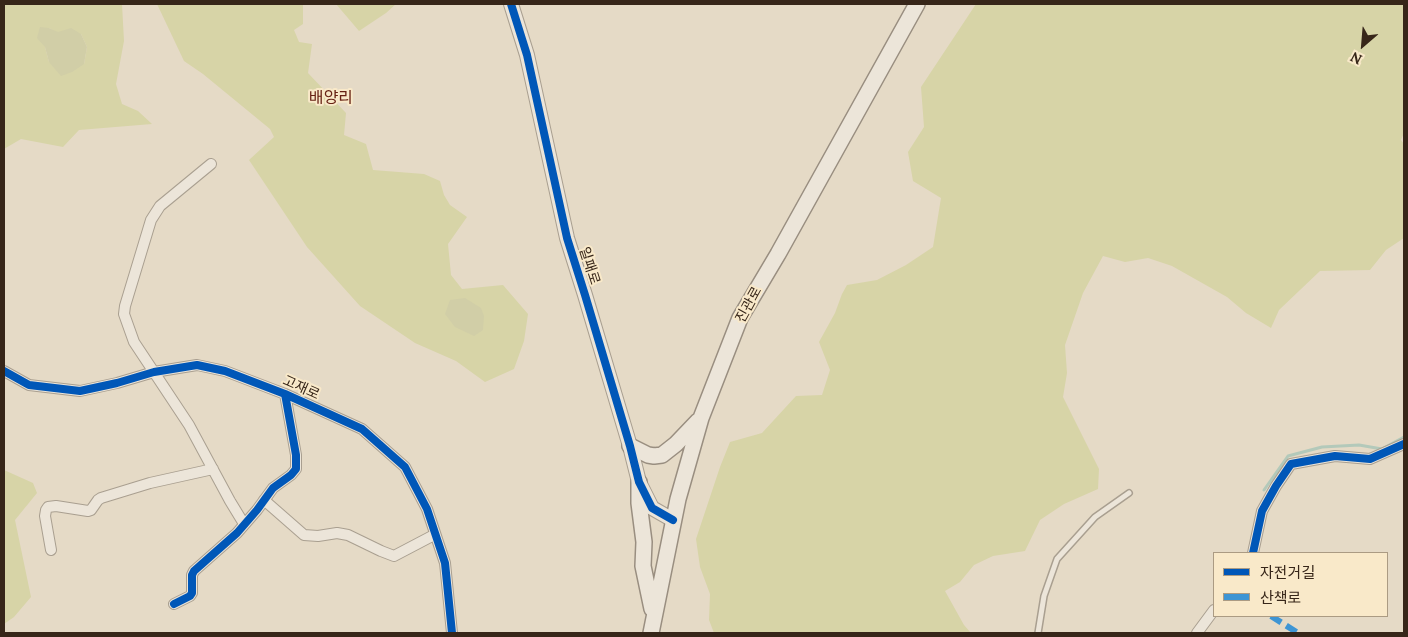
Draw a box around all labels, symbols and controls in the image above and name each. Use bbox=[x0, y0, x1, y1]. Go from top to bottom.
north arrow bbox=[1338, 20, 1388, 70]
text: N bbox=[1347, 48, 1365, 69]
district label: 배양리 bbox=[309, 88, 353, 108]
street label: 일패로 bbox=[575, 245, 603, 287]
street label: 진관로 bbox=[732, 284, 766, 326]
street label: 고재로 bbox=[280, 372, 322, 404]
legend bbox=[1213, 552, 1388, 617]
text: 자전거길 bbox=[1260, 563, 1315, 582]
text: 산책로 bbox=[1260, 588, 1301, 607]

